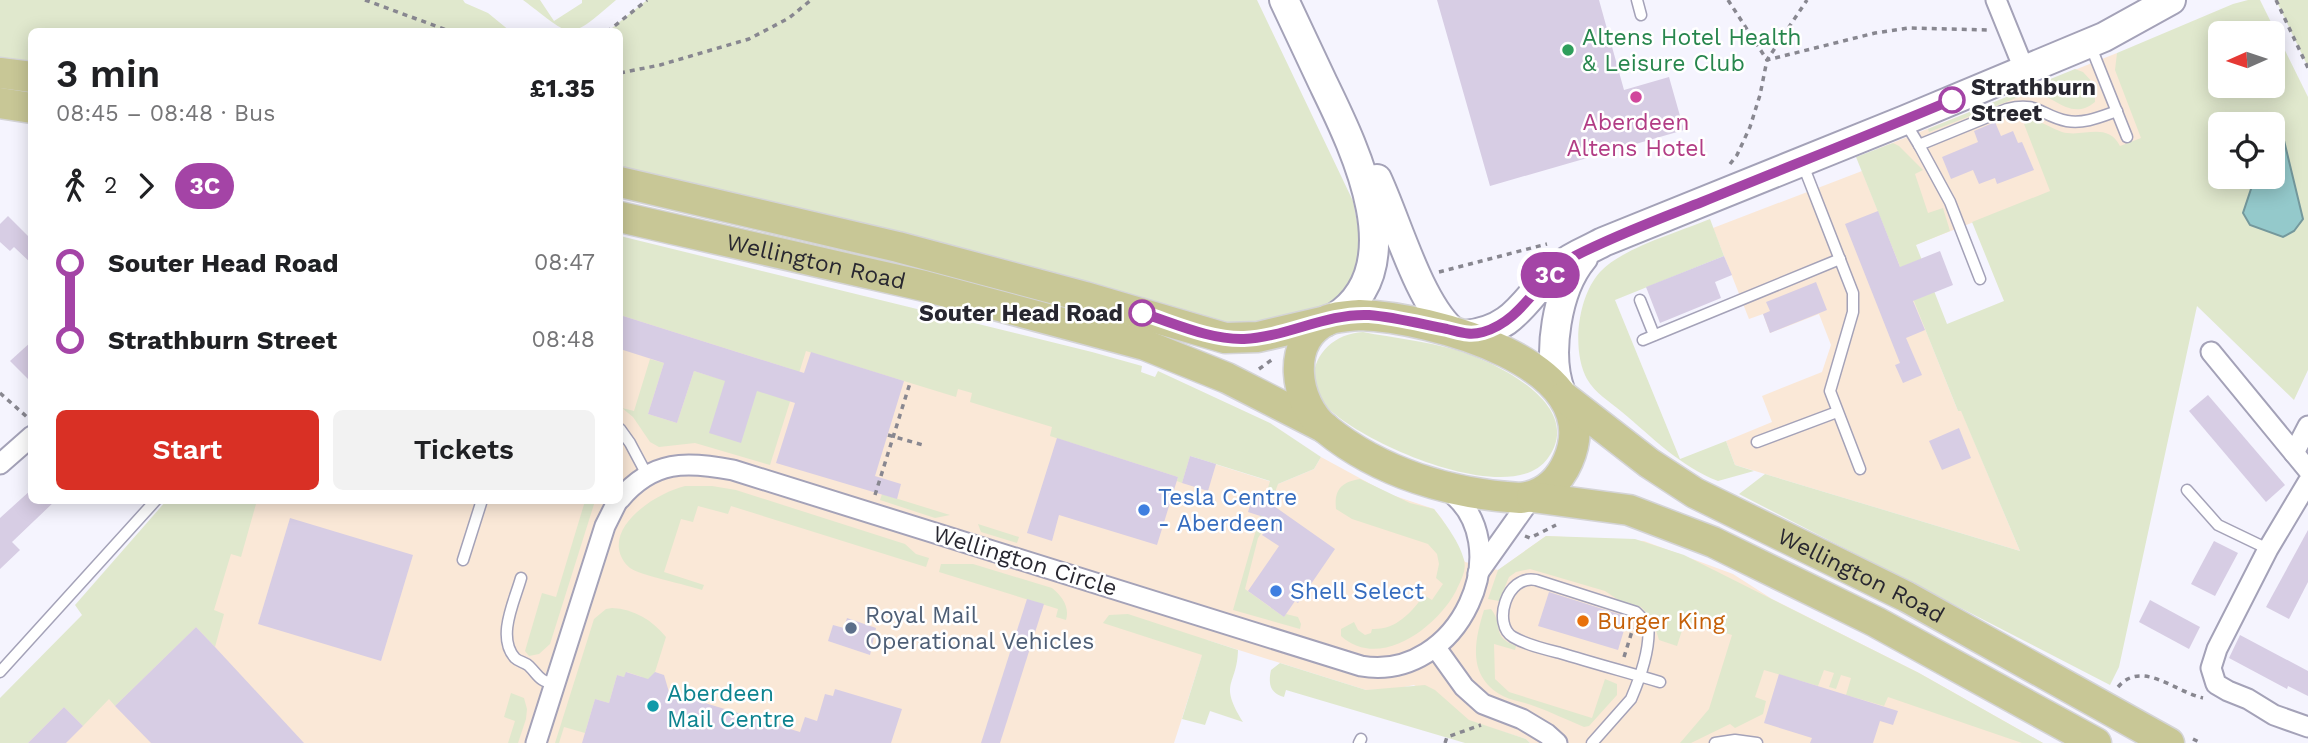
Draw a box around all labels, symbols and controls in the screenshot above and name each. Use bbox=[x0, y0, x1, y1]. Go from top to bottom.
north arrow bbox=[2208, 21, 2286, 98]
map controls bbox=[2208, 21, 2285, 189]
place label: Altens Hotel Health & Leisure Club bbox=[1582, 24, 1802, 77]
marker: Altens Hotel Health & Leisure Club bbox=[1560, 42, 1576, 58]
text: 3 min bbox=[56, 52, 160, 96]
text: £1.35 bbox=[530, 73, 595, 103]
place label: Strathburn Street bbox=[1971, 74, 2096, 127]
marker: Strathburn Street bbox=[1939, 87, 1965, 113]
marker: Aberdeen Altens Hotel bbox=[1628, 89, 1644, 105]
text: 08:45 – 08:48 · Bus bbox=[56, 100, 275, 127]
place label: Aberdeen Altens Hotel bbox=[1566, 109, 1706, 162]
button: locate bbox=[2208, 112, 2285, 189]
icon: walk bbox=[56, 167, 94, 205]
icon: forward bbox=[127, 167, 165, 205]
text: 2 bbox=[104, 172, 117, 199]
text: 3C bbox=[189, 172, 220, 200]
street label: Wellington Road bbox=[724, 228, 908, 295]
text: Souter Head Road bbox=[108, 248, 339, 278]
text: 08:47 bbox=[534, 249, 595, 276]
line badge: 3C bbox=[1518, 252, 1582, 298]
text: 3C bbox=[1535, 261, 1565, 289]
place label: Souter Head Road bbox=[919, 300, 1123, 327]
marker: Souter Head Road bbox=[1129, 300, 1155, 326]
text: Strathburn Street bbox=[108, 325, 337, 355]
text: 08:48 bbox=[531, 326, 595, 353]
button: Start bbox=[56, 410, 319, 490]
button: Tickets bbox=[333, 410, 595, 490]
place label: Tesla Centre - Aberdeen bbox=[1158, 484, 1297, 537]
marker: Tesla Centre - Aberdeen bbox=[1136, 502, 1152, 518]
street label: Wellington Circle bbox=[930, 520, 1120, 602]
street label: Wellington Road bbox=[1773, 522, 1949, 629]
place label: Shell Select bbox=[1290, 578, 1425, 605]
marker: Shell Select bbox=[1268, 583, 1284, 599]
place label: Royal Mail Operational Vehicles bbox=[865, 602, 1094, 655]
place label: Burger King bbox=[1597, 608, 1726, 635]
marker: Burger King bbox=[1575, 613, 1591, 629]
marker: Royal Mail Operational Vehicles bbox=[843, 620, 859, 636]
place label: Aberdeen Mail Centre bbox=[667, 680, 795, 733]
marker: Aberdeen Mail Centre bbox=[645, 698, 661, 714]

